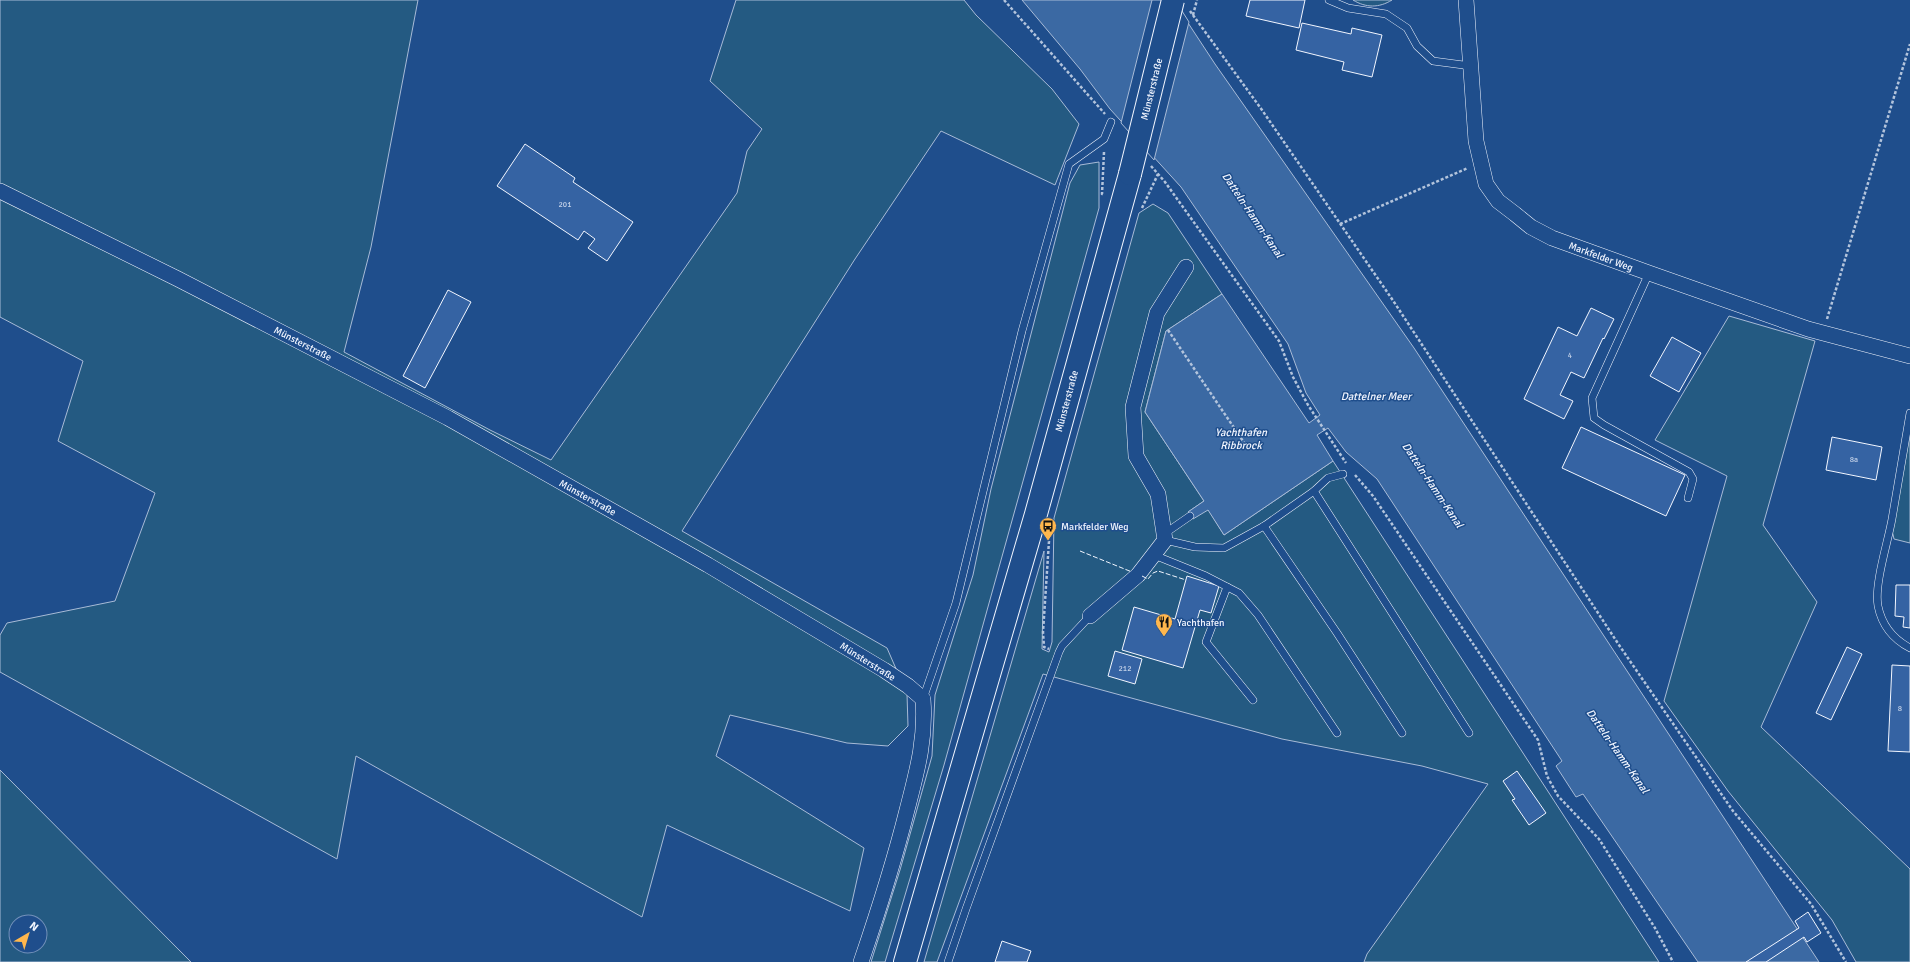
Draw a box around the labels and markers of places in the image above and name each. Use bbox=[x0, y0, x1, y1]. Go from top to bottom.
bus stop icon: Markfelder Weg bbox=[1038, 516, 1058, 541]
place label: Markfelder Weg bbox=[1061, 521, 1129, 533]
restaurant icon: Yachthafen bbox=[1154, 612, 1174, 637]
place label: Yachthafen bbox=[1177, 617, 1225, 629]

